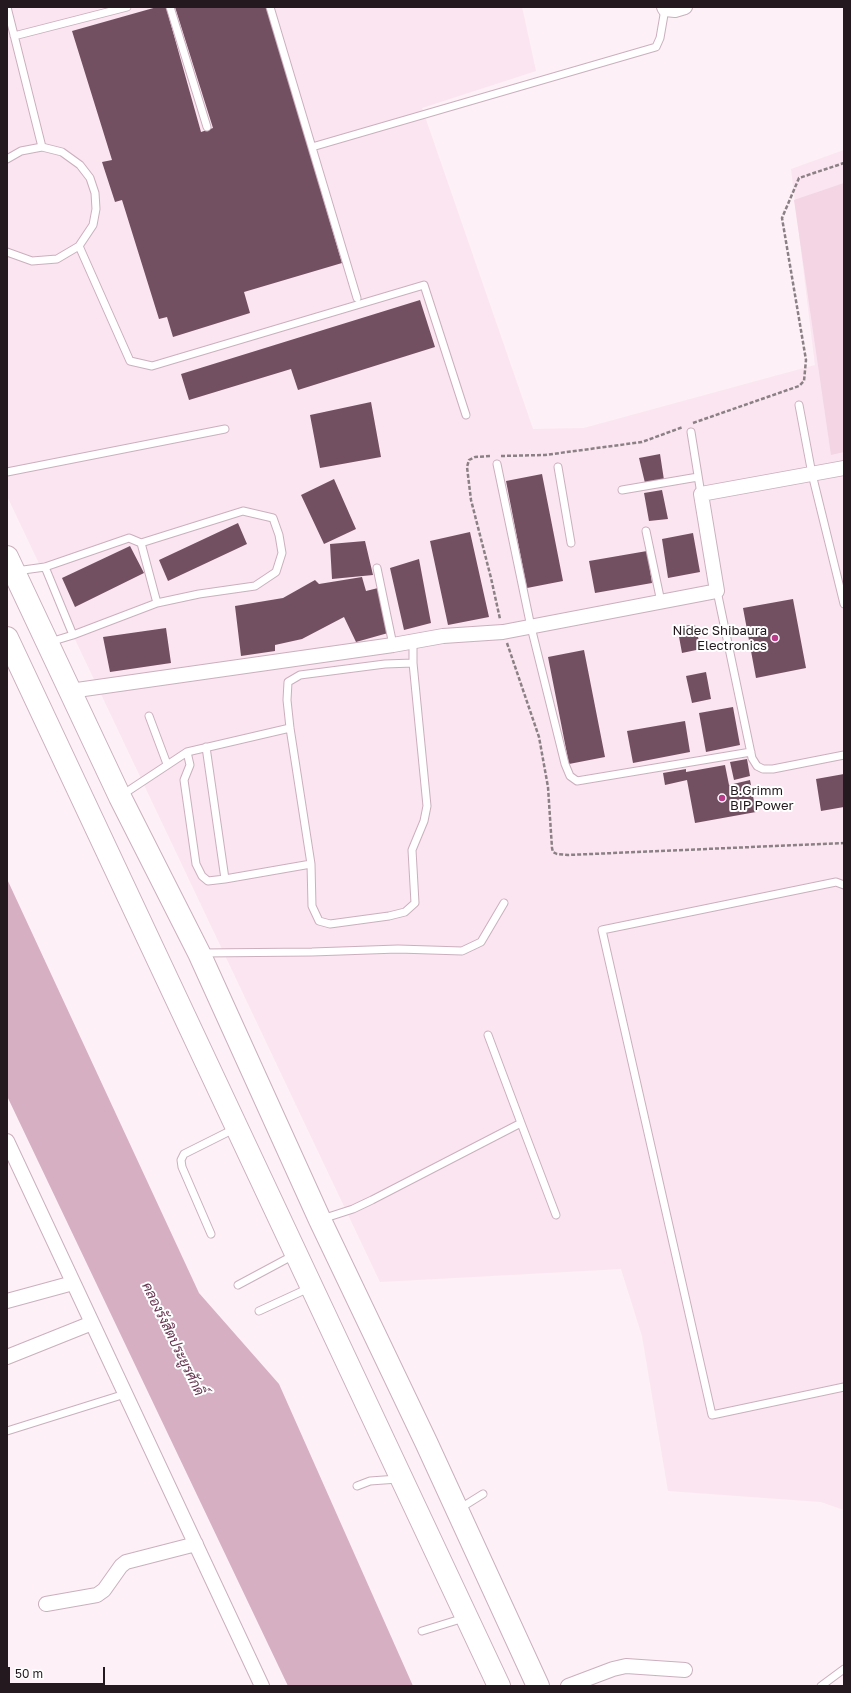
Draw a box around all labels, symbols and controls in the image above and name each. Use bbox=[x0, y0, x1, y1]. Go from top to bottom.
place label: Nidec Shibaura Electronics bbox=[672, 623, 767, 654]
marker: Nidec Shibaura Electronics bbox=[770, 633, 780, 643]
place label: B.Grimm BIP Power bbox=[730, 783, 794, 814]
marker: B.Grimm BIP Power bbox=[717, 793, 727, 803]
water label: คลองรังสิตประยูรศักดิ์ bbox=[138, 1280, 208, 1398]
scale bar bbox=[10, 1659, 107, 1685]
text: 50 m bbox=[15, 1666, 43, 1681]

